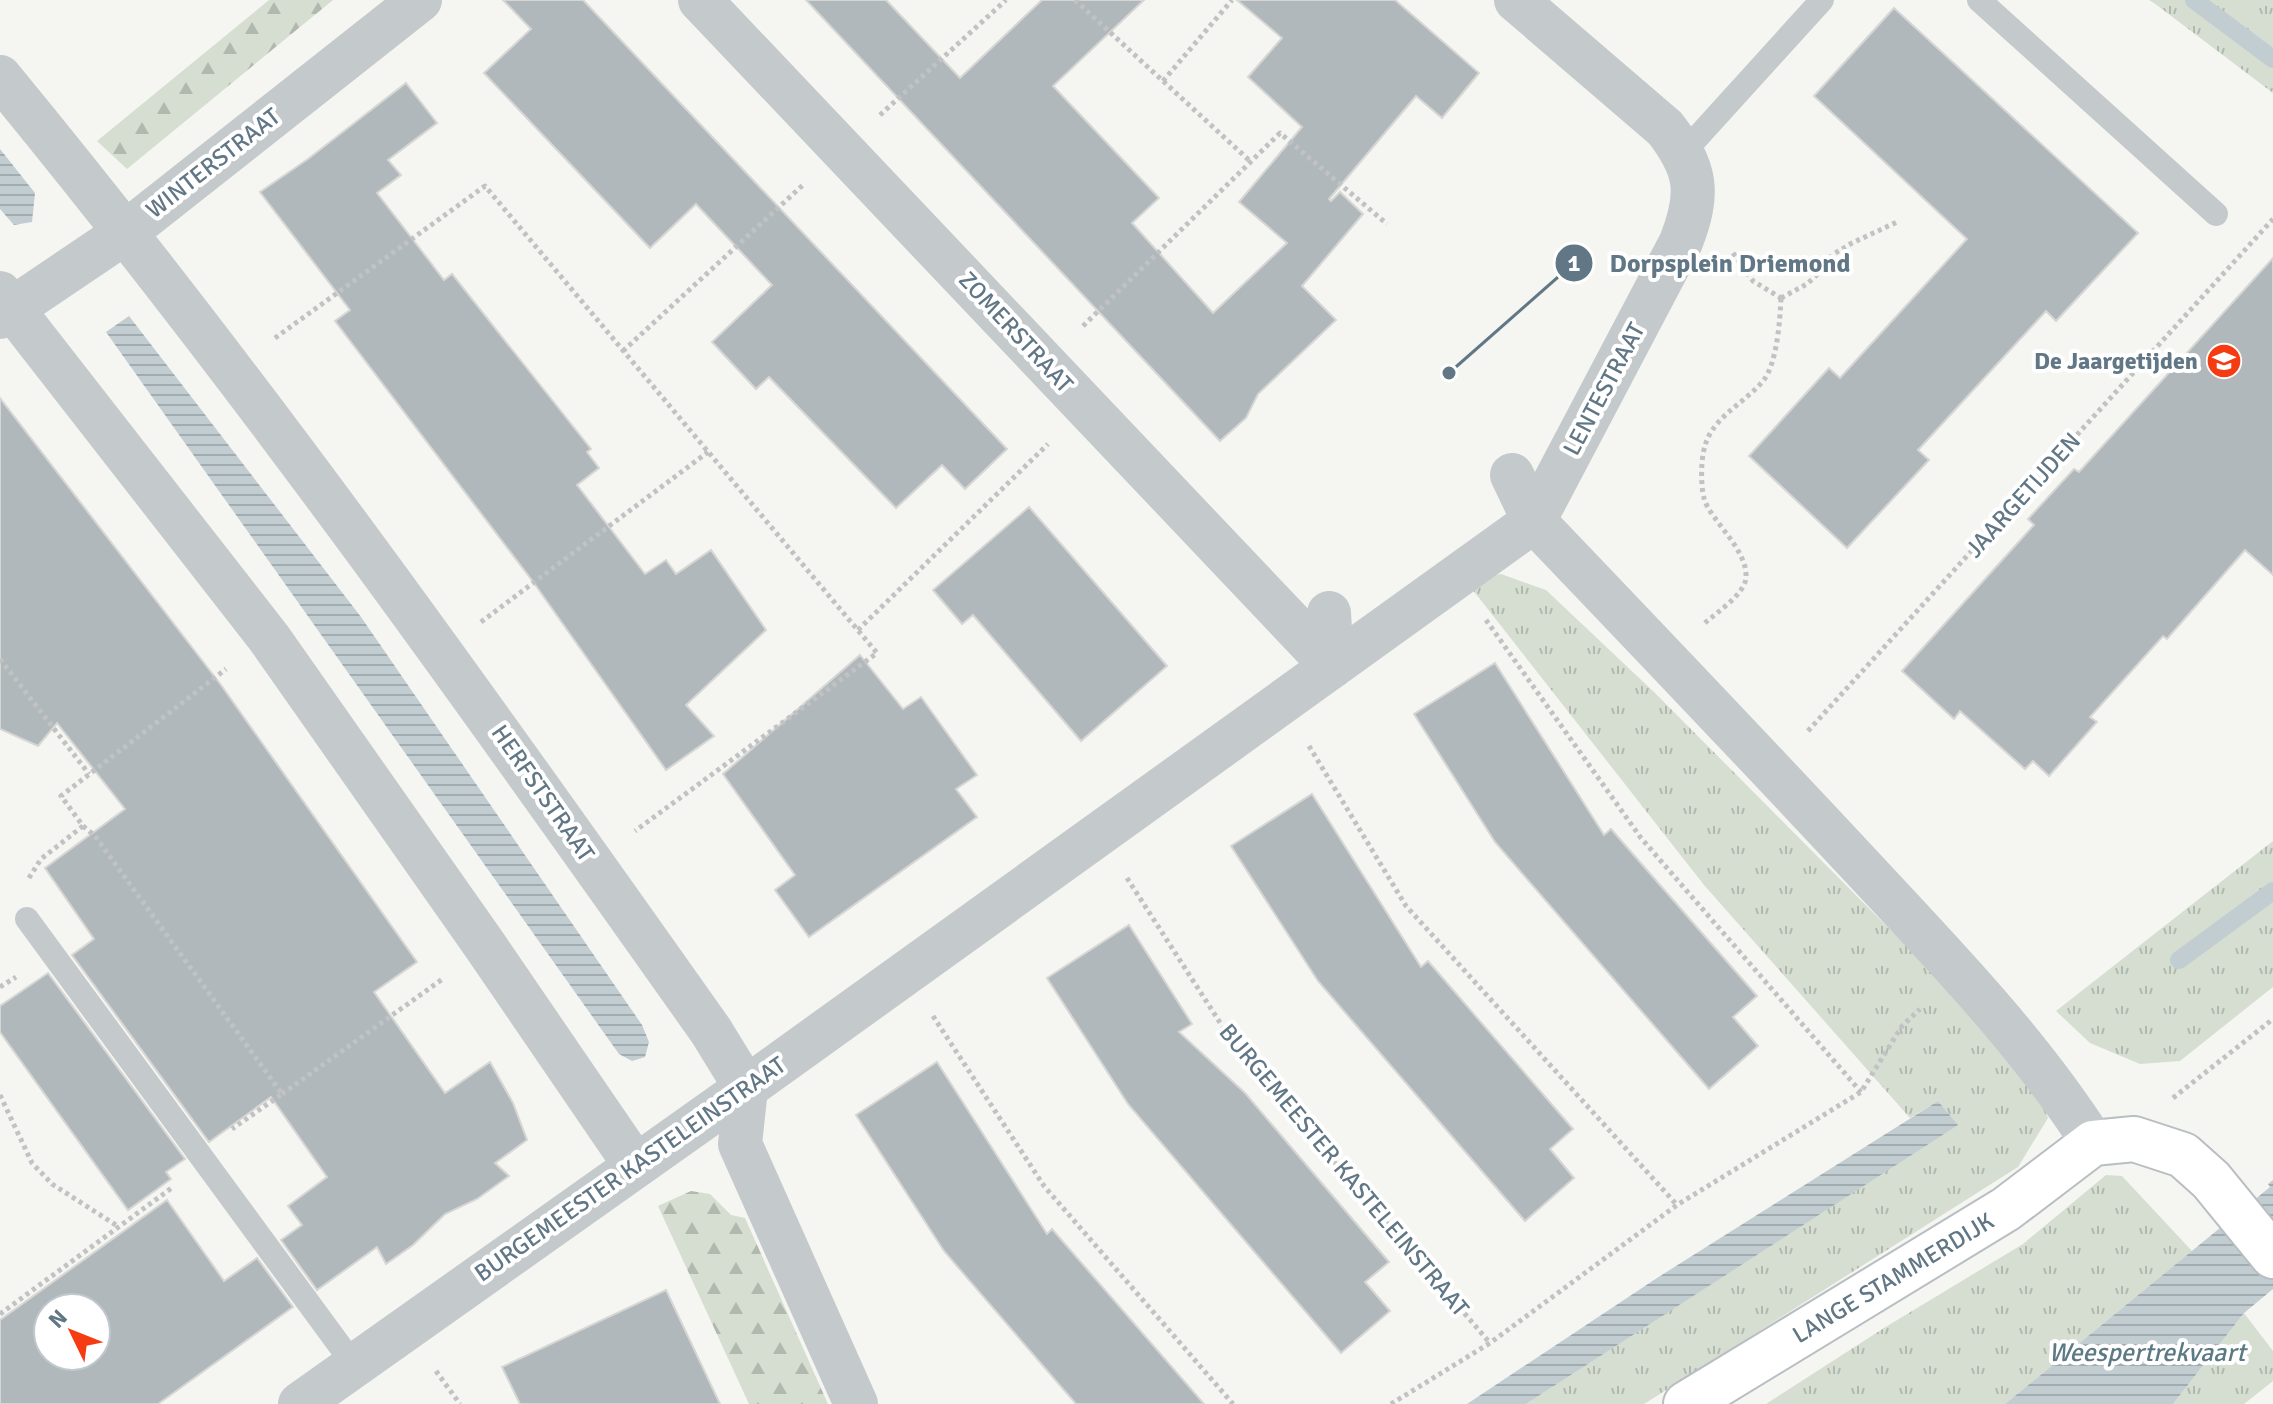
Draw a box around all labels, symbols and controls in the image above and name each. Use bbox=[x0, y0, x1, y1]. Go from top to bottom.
street label: WINTERSTRAAT bbox=[140, 101, 286, 225]
callout: Dorpsplein Driemond bbox=[1554, 238, 1867, 288]
text: 1 bbox=[1568, 248, 1581, 278]
text: Dorpsplein Driemond bbox=[1610, 248, 1850, 280]
street label: ZOMERSTRAAT bbox=[952, 265, 1080, 399]
street label: LENTESTRAAT bbox=[1556, 317, 1652, 461]
school or university icon: De Jaargetijden bbox=[2205, 342, 2243, 380]
place label: De Jaargetijden bbox=[2034, 346, 2198, 376]
street label: JAARGETIJDEN bbox=[1959, 426, 2087, 564]
street label: HERFSTSTRAAT bbox=[485, 719, 601, 867]
street label: BURGEMEESTER KASTELEINSTRAAT bbox=[1213, 1018, 1475, 1323]
street label: BURGEMEESTER KASTELEINSTRAAT bbox=[469, 1050, 791, 1288]
street label: LANGE STAMMERDIJK bbox=[1787, 1206, 1999, 1350]
north arrow bbox=[32, 1292, 112, 1372]
text: N bbox=[43, 1304, 73, 1334]
water label: Weespertrekvaart bbox=[2049, 1337, 2248, 1369]

